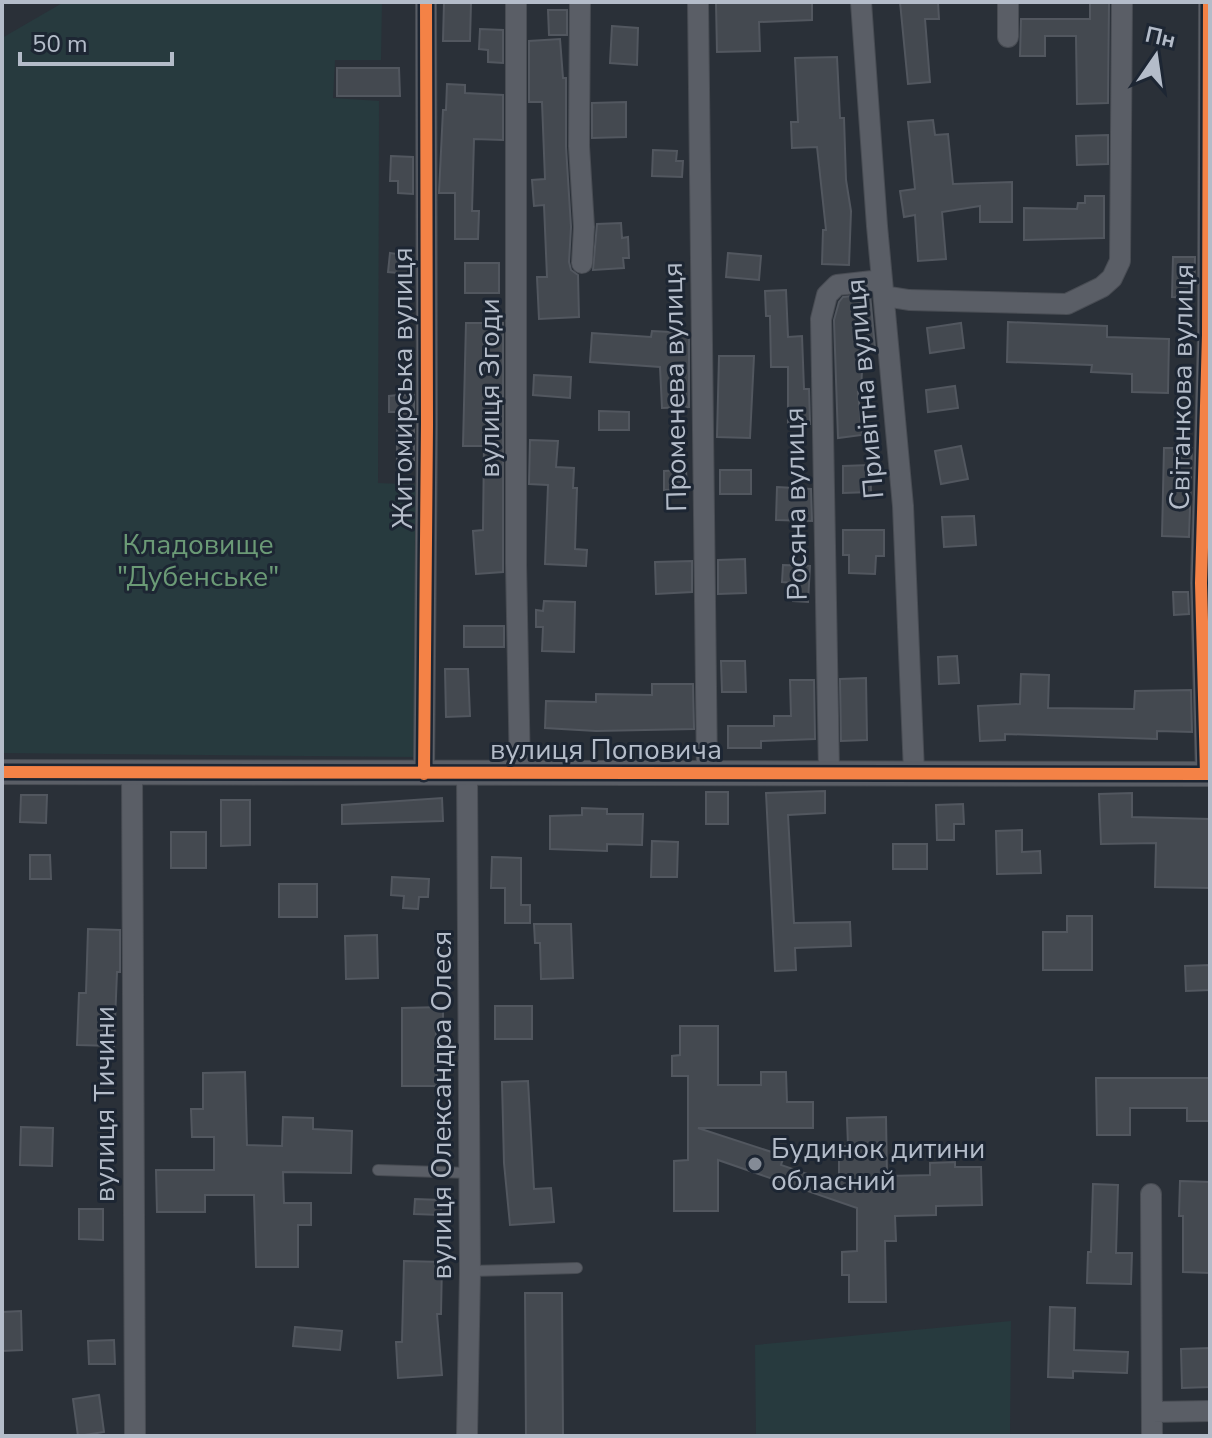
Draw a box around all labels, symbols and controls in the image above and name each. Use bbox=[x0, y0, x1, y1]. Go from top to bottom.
scale bar bbox=[20, 16, 172, 66]
north arrow bbox=[1116, 16, 1196, 96]
text: Пн bbox=[1142, 19, 1178, 56]
text: 50 m bbox=[32, 28, 88, 60]
street label: Житомирська вулиця bbox=[384, 247, 422, 529]
street label: Променева вулиця bbox=[654, 262, 696, 512]
street label: Світанкова вулиця bbox=[1161, 263, 1203, 511]
street label: Привітна вулиця bbox=[836, 277, 894, 501]
street label: вулиця Згоди bbox=[471, 298, 509, 478]
street label: Росяна вулиця bbox=[775, 407, 817, 601]
park label: Кладовище "Дубенське" bbox=[117, 526, 279, 596]
street label: вулиця Поповича bbox=[490, 731, 722, 769]
street label: вулиця Олександра Олеся bbox=[423, 931, 461, 1279]
street label: вулиця Тичини bbox=[86, 1006, 124, 1202]
place label: Будинок дитини обласний bbox=[771, 1130, 985, 1200]
marker: Будинок дитини обласний bbox=[746, 1155, 764, 1173]

